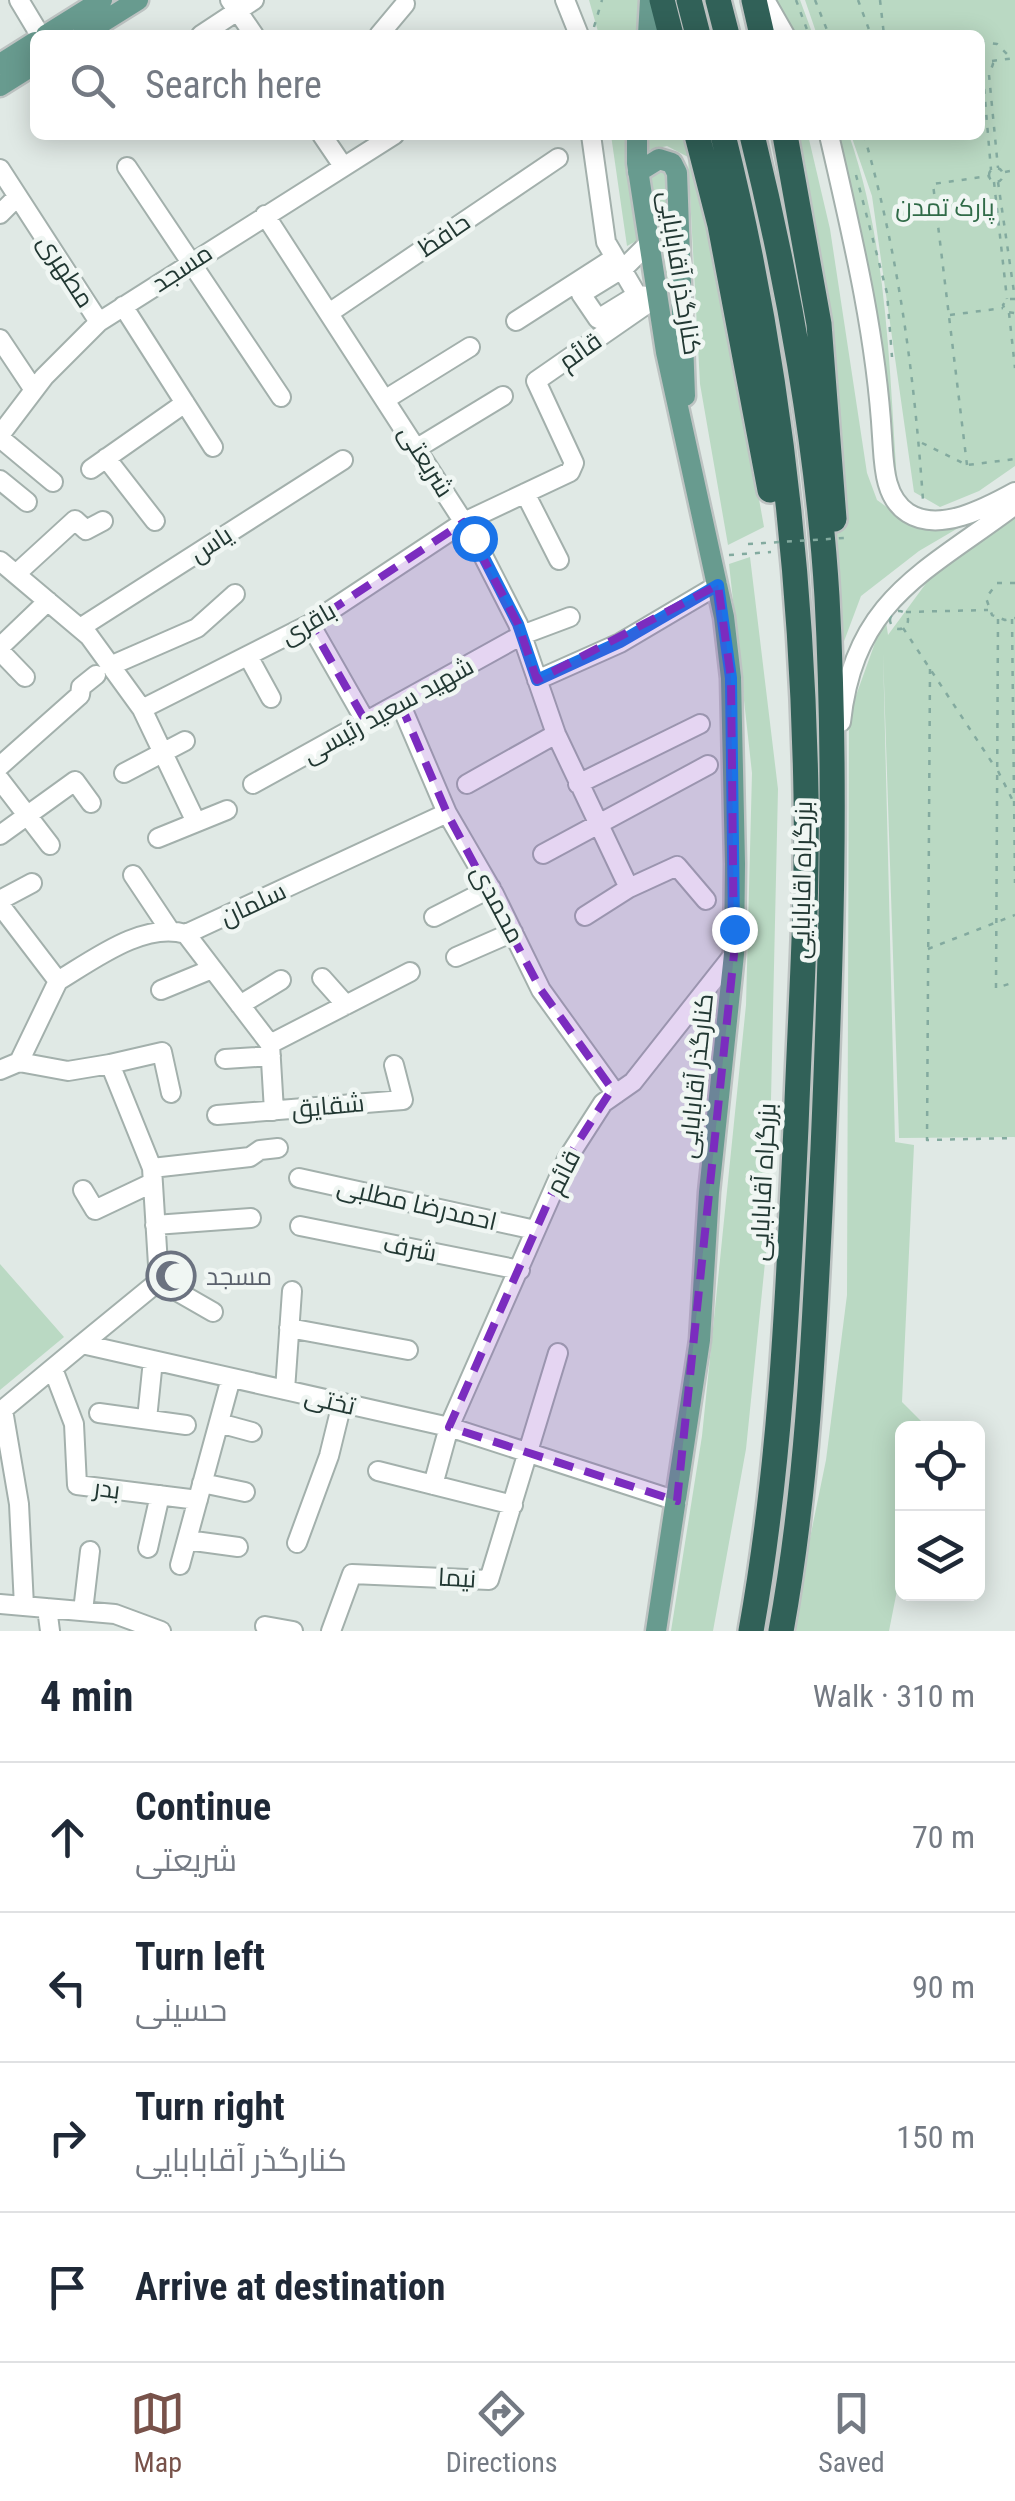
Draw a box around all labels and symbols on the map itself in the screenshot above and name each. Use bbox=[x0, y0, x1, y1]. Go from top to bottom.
street label: کنارگذر آقابابایی bbox=[653, 189, 707, 357]
park label: پارک تمدن bbox=[895, 193, 995, 224]
street label: حافظ bbox=[413, 207, 475, 263]
street label: مطهری bbox=[32, 229, 100, 313]
street label: مسجد bbox=[146, 238, 218, 298]
street label: قائم bbox=[553, 326, 609, 378]
street label: شریعتی bbox=[393, 419, 459, 503]
route start bbox=[452, 516, 498, 562]
street label: یاس bbox=[185, 520, 238, 568]
street label: باقری bbox=[275, 596, 341, 650]
street label: شهید سعید رئیسی bbox=[297, 651, 479, 769]
street label: بزرگراه اقابابایی bbox=[786, 801, 818, 959]
street label: محمدی bbox=[466, 860, 530, 948]
street label: سلمان bbox=[215, 876, 291, 932]
route end bbox=[712, 907, 758, 953]
street label: کنارگذر آقابابایی bbox=[673, 992, 719, 1160]
street label: شقایق bbox=[290, 1088, 366, 1125]
street label: بزرگراه آقابابایی bbox=[744, 1102, 782, 1262]
street label: قائم bbox=[540, 1145, 589, 1200]
street label: احمدرضا مطلبی bbox=[334, 1172, 500, 1236]
street label: شرف bbox=[381, 1229, 439, 1267]
mosque icon: مسجد bbox=[145, 1250, 197, 1302]
place label: مسجد bbox=[206, 1262, 272, 1291]
street label: تختی bbox=[302, 1381, 359, 1421]
street label: بدر bbox=[90, 1473, 122, 1505]
street label: نیما bbox=[437, 1563, 477, 1593]

